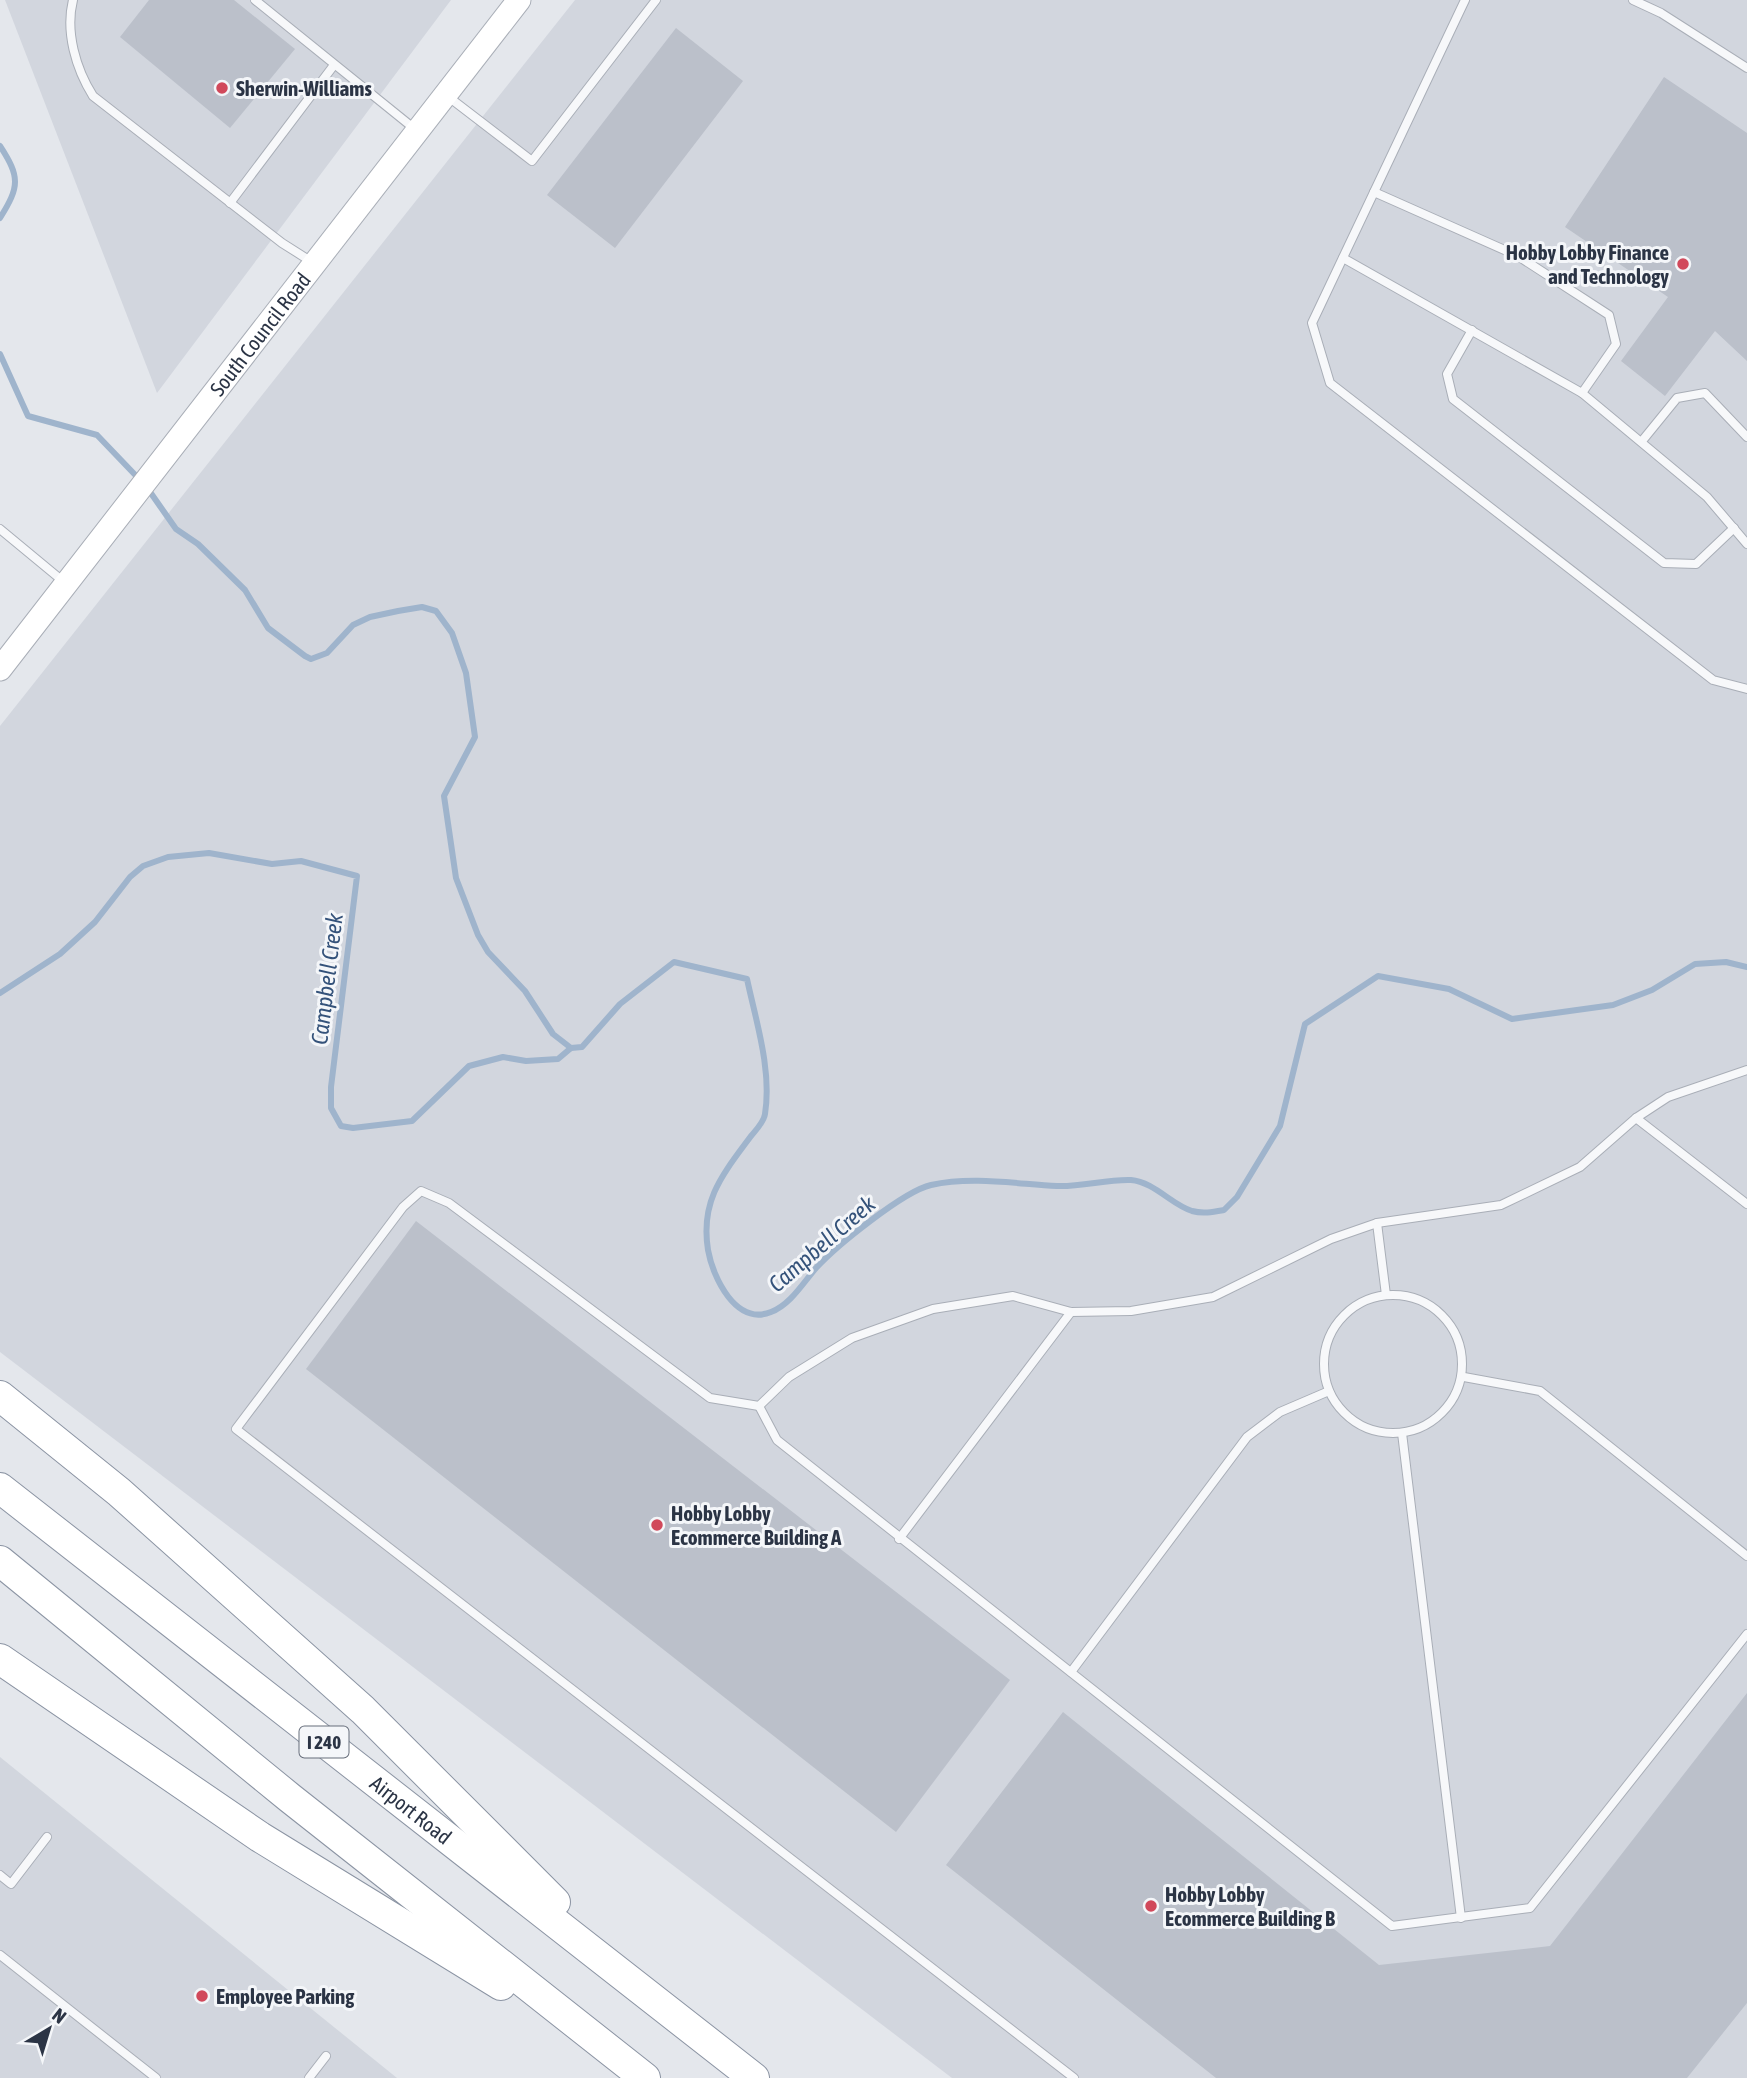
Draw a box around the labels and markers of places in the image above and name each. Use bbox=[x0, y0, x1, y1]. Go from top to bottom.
place label: Sherwin-Williams bbox=[236, 76, 372, 100]
marker: Sherwin-Williams bbox=[214, 80, 230, 96]
place label: Hobby Lobby Finance and Technology bbox=[1506, 240, 1669, 288]
marker: Hobby Lobby Finance and Technology bbox=[1675, 256, 1691, 272]
place label: Hobby Lobby Ecommerce Building A bbox=[671, 1501, 842, 1549]
marker: Hobby Lobby Ecommerce Building A bbox=[649, 1517, 665, 1533]
place label: Hobby Lobby Ecommerce Building B bbox=[1165, 1882, 1335, 1930]
marker: Hobby Lobby Ecommerce Building B bbox=[1143, 1898, 1159, 1914]
place label: Employee Parking bbox=[216, 1984, 355, 2008]
marker: Employee Parking bbox=[194, 1988, 210, 2004]

